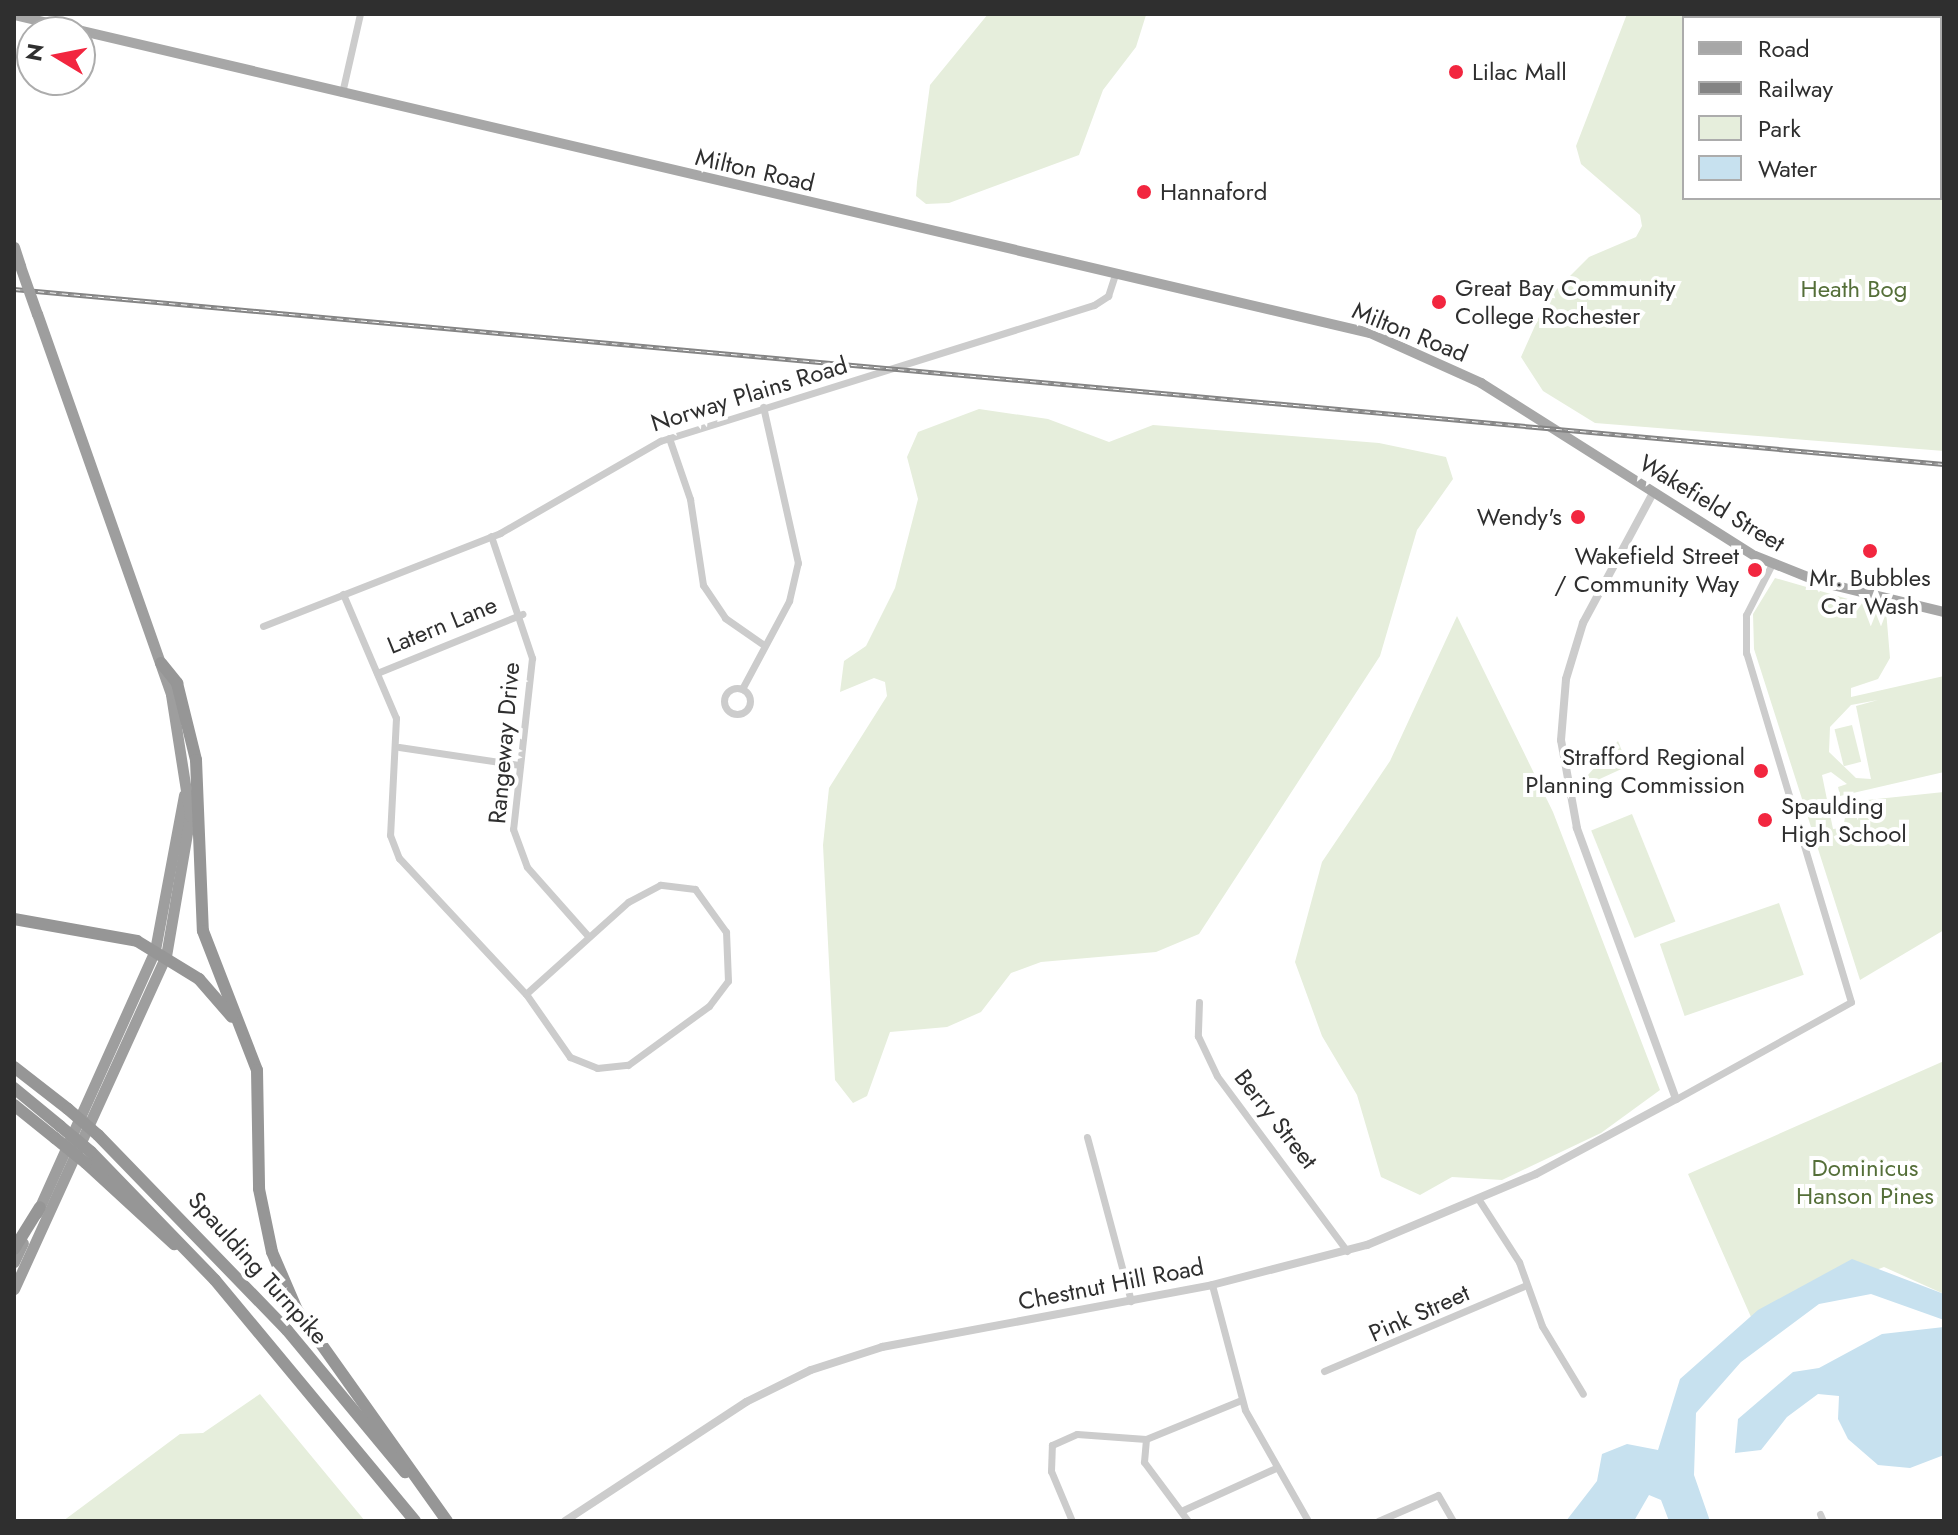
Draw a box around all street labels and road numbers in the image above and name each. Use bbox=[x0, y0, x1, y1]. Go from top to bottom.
street label: Milton Road bbox=[693, 142, 817, 198]
street label: Milton Road bbox=[1348, 296, 1472, 368]
street label: Norway Plains Road bbox=[647, 350, 851, 438]
street label: Wakefield Street bbox=[1634, 448, 1790, 558]
street label: Latern Lane bbox=[383, 590, 501, 660]
street label: Rangeway Drive bbox=[483, 661, 525, 825]
street label: Berry Street bbox=[1228, 1064, 1324, 1174]
street label: Spaulding Turnpike bbox=[182, 1186, 334, 1350]
street label: Chestnut Hill Road bbox=[1016, 1252, 1206, 1316]
street label: Pink Street bbox=[1364, 1278, 1474, 1348]

